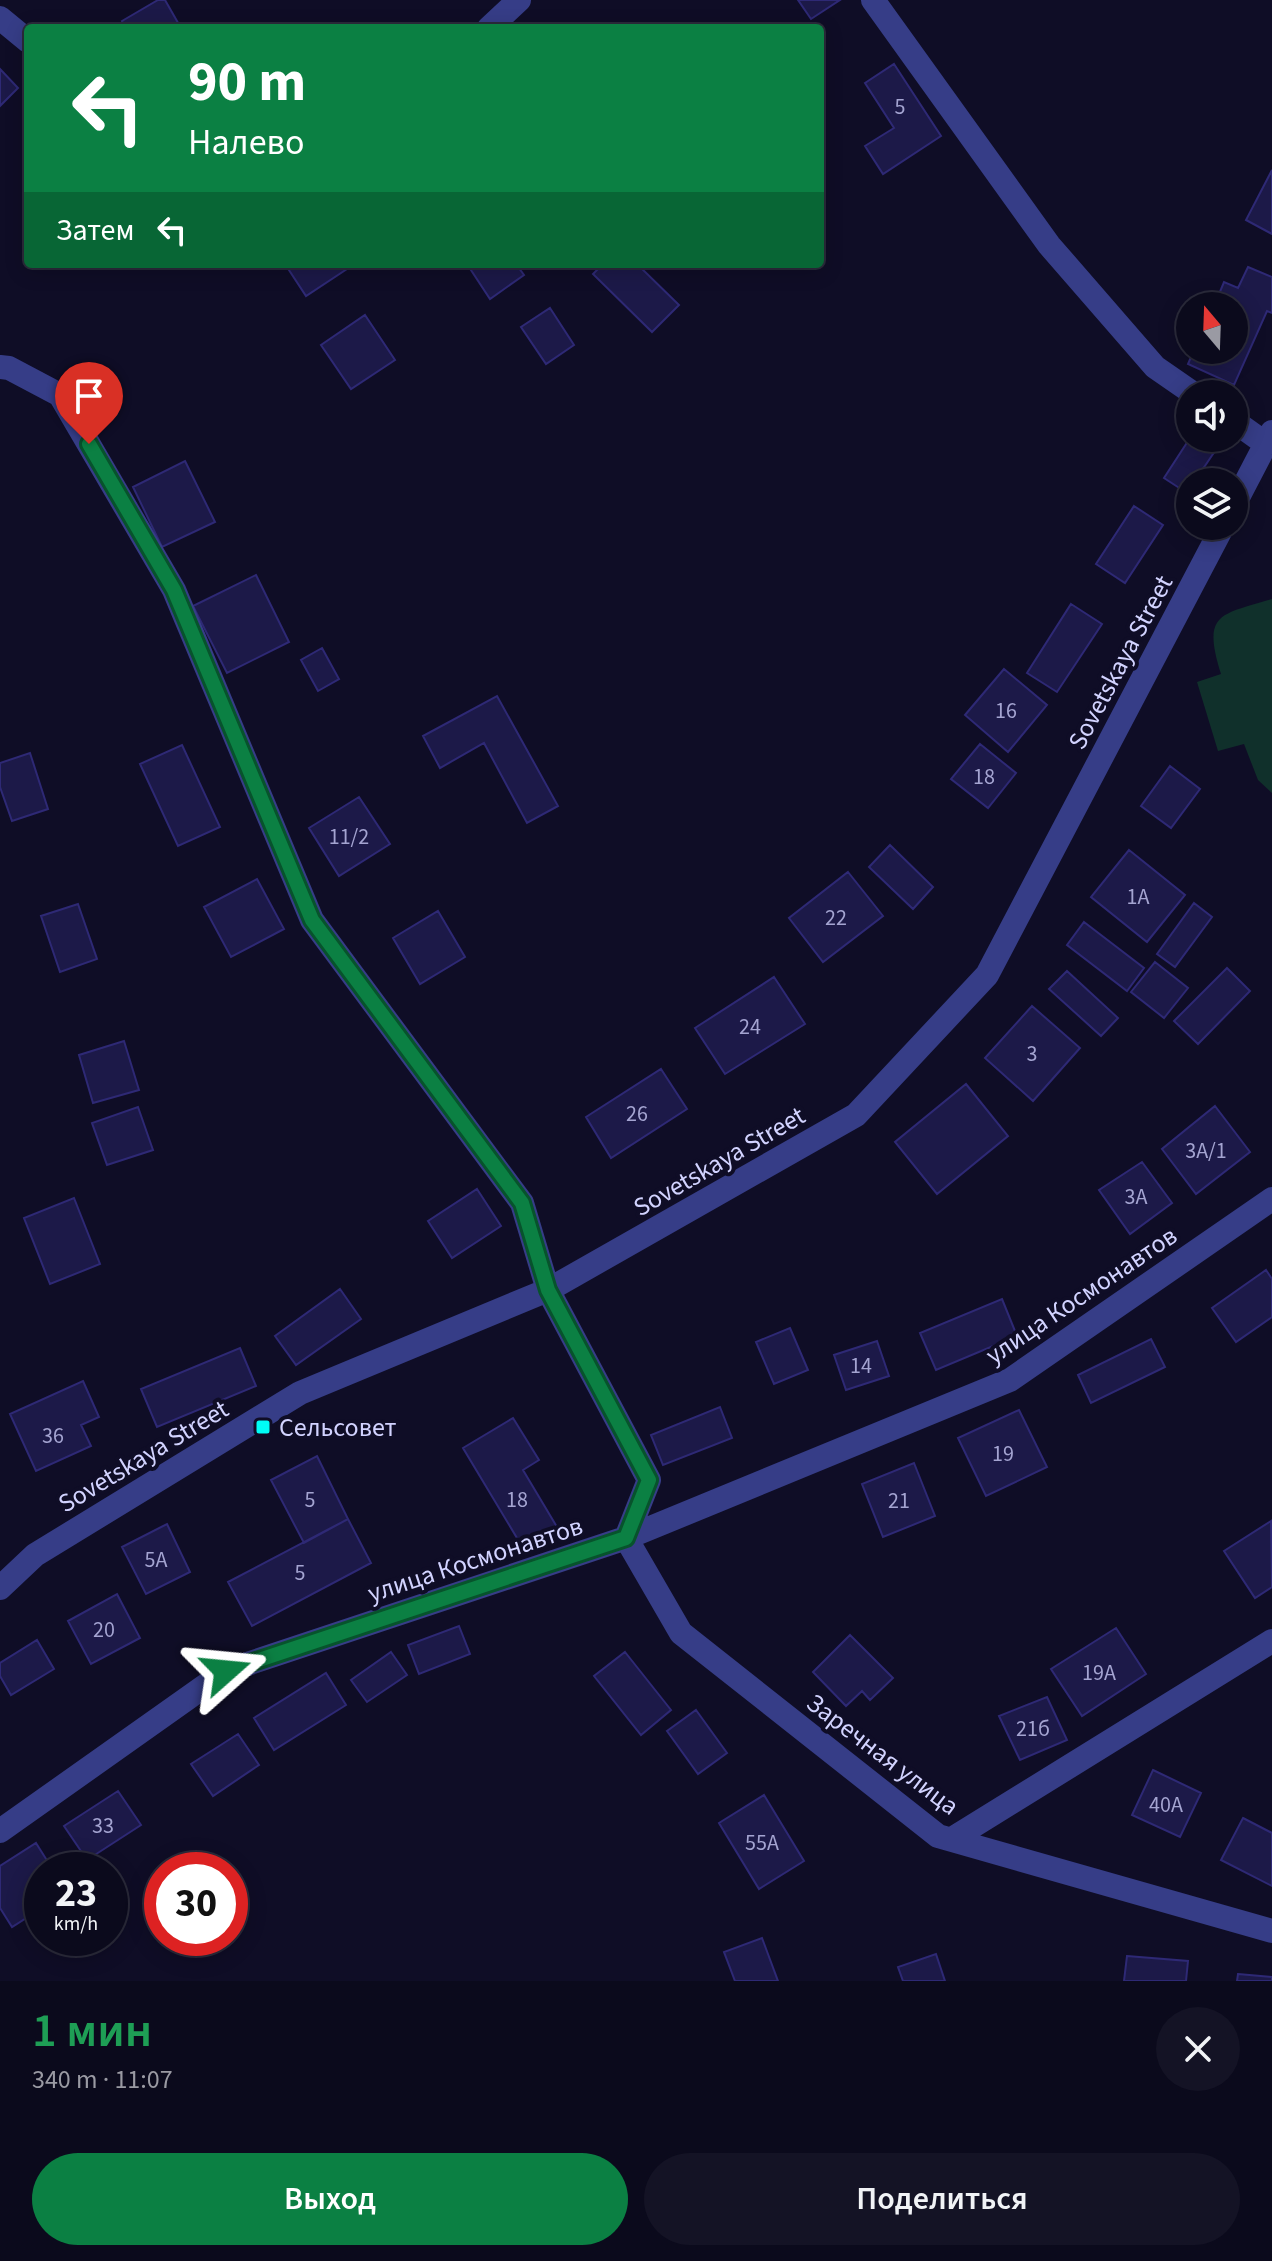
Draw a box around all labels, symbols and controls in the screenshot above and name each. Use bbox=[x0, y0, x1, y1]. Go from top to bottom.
text: 90 m bbox=[188, 43, 306, 122]
icon: left bbox=[56, 56, 160, 160]
house number: 5 bbox=[895, 91, 905, 123]
text: Налево bbox=[188, 117, 304, 168]
icon: left bbox=[150, 208, 194, 252]
text: Затем bbox=[56, 209, 134, 252]
north arrow bbox=[1176, 292, 1248, 364]
map controls bbox=[1176, 292, 1248, 540]
pin bbox=[55, 362, 123, 444]
icon: arrive bbox=[67, 374, 111, 418]
button: sound bbox=[1176, 380, 1248, 452]
button: layers bbox=[1176, 468, 1248, 540]
street label: Sovetskaya Street bbox=[1059, 568, 1182, 756]
house number: 16 bbox=[995, 695, 1017, 727]
house number: 18 bbox=[973, 761, 995, 793]
house number: 11/2 bbox=[329, 821, 369, 853]
house number: 1А bbox=[1127, 881, 1149, 913]
house number: 22 bbox=[825, 902, 847, 934]
house number: 24 bbox=[739, 1011, 761, 1043]
house number: 3 bbox=[1027, 1038, 1037, 1070]
street label: Sovetskaya Street bbox=[627, 1097, 812, 1226]
house number: 26 bbox=[626, 1098, 648, 1130]
house number: 3А/1 bbox=[1185, 1135, 1227, 1167]
house number: 3А bbox=[1125, 1181, 1147, 1213]
street label: улица Космонавтов bbox=[978, 1217, 1184, 1373]
house number: 14 bbox=[850, 1350, 872, 1382]
street label: Sovetskaya Street bbox=[51, 1391, 236, 1522]
place label: Сельсовет bbox=[279, 1409, 397, 1446]
marker: Сельсовет bbox=[254, 1418, 272, 1436]
house number: 36 bbox=[42, 1420, 64, 1452]
house number: 19 bbox=[992, 1438, 1014, 1470]
house number: 5 bbox=[305, 1484, 315, 1516]
house number: 18 bbox=[506, 1484, 528, 1516]
house number: 21 bbox=[888, 1485, 910, 1517]
street label: улица Космонавтов bbox=[363, 1507, 587, 1612]
house number: 5А bbox=[145, 1544, 167, 1576]
house number: 5 bbox=[295, 1557, 305, 1589]
house number: 20 bbox=[93, 1614, 115, 1646]
position arrow bbox=[184, 1629, 268, 1713]
house number: 19А bbox=[1082, 1657, 1116, 1689]
street label: Заречная улица bbox=[799, 1685, 967, 1824]
house number: 21б bbox=[1016, 1713, 1050, 1745]
house number: 40А bbox=[1149, 1789, 1183, 1821]
house number: 33 bbox=[92, 1810, 114, 1842]
house number: 55А bbox=[745, 1827, 779, 1859]
speed limit sign: 30 bbox=[144, 1852, 248, 1956]
text: 23 bbox=[55, 1865, 97, 1922]
text: km/h bbox=[54, 1910, 98, 1938]
text: 1 мин bbox=[32, 1997, 152, 2065]
button: close bbox=[1156, 2007, 1240, 2091]
text: 340 m · 11:07 bbox=[32, 2061, 173, 2098]
button: Выход bbox=[32, 2153, 628, 2245]
button: Поделиться bbox=[644, 2153, 1240, 2245]

